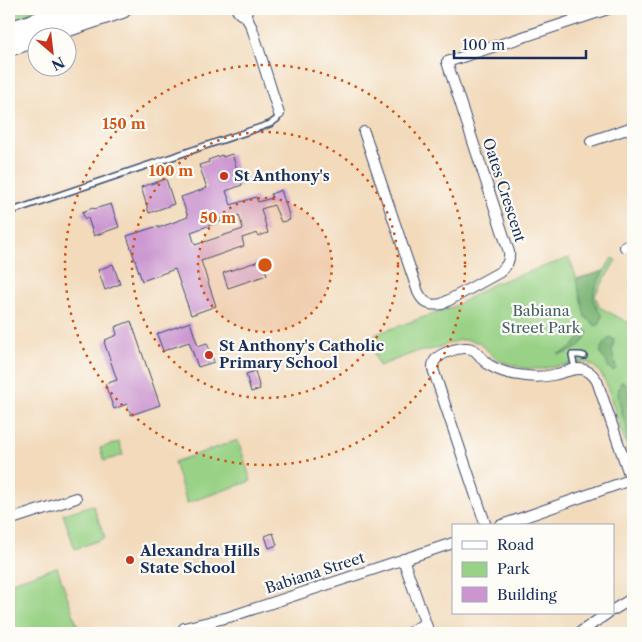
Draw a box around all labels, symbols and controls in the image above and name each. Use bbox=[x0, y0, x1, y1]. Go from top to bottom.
north arrow bbox=[28, 28, 78, 78]
scale bar bbox=[454, 28, 587, 60]
text: 100 m bbox=[462, 35, 505, 54]
text: N bbox=[49, 53, 68, 74]
text: 150 m bbox=[102, 114, 146, 133]
street label: Oates Crescent bbox=[479, 135, 530, 245]
text: 100 m bbox=[149, 161, 193, 180]
place label: St Anthony's bbox=[234, 166, 330, 185]
marker: St Anthony's bbox=[218, 170, 230, 182]
text: 50 m bbox=[200, 208, 236, 227]
centre of rings bbox=[256, 256, 274, 274]
park label: Babiana Street Park bbox=[501, 301, 582, 337]
place label: St Anthony's Catholic Primary School bbox=[219, 336, 384, 372]
marker: St Anthony's Catholic Primary School bbox=[203, 349, 215, 361]
legend bbox=[452, 524, 614, 614]
text: Road bbox=[497, 535, 534, 554]
place label: Alexandra Hills State School bbox=[139, 541, 260, 577]
street label: Babiana Street bbox=[263, 547, 368, 598]
marker: Alexandra Hills State School bbox=[124, 554, 136, 566]
text: Park bbox=[497, 559, 531, 578]
text: Building bbox=[497, 585, 557, 604]

